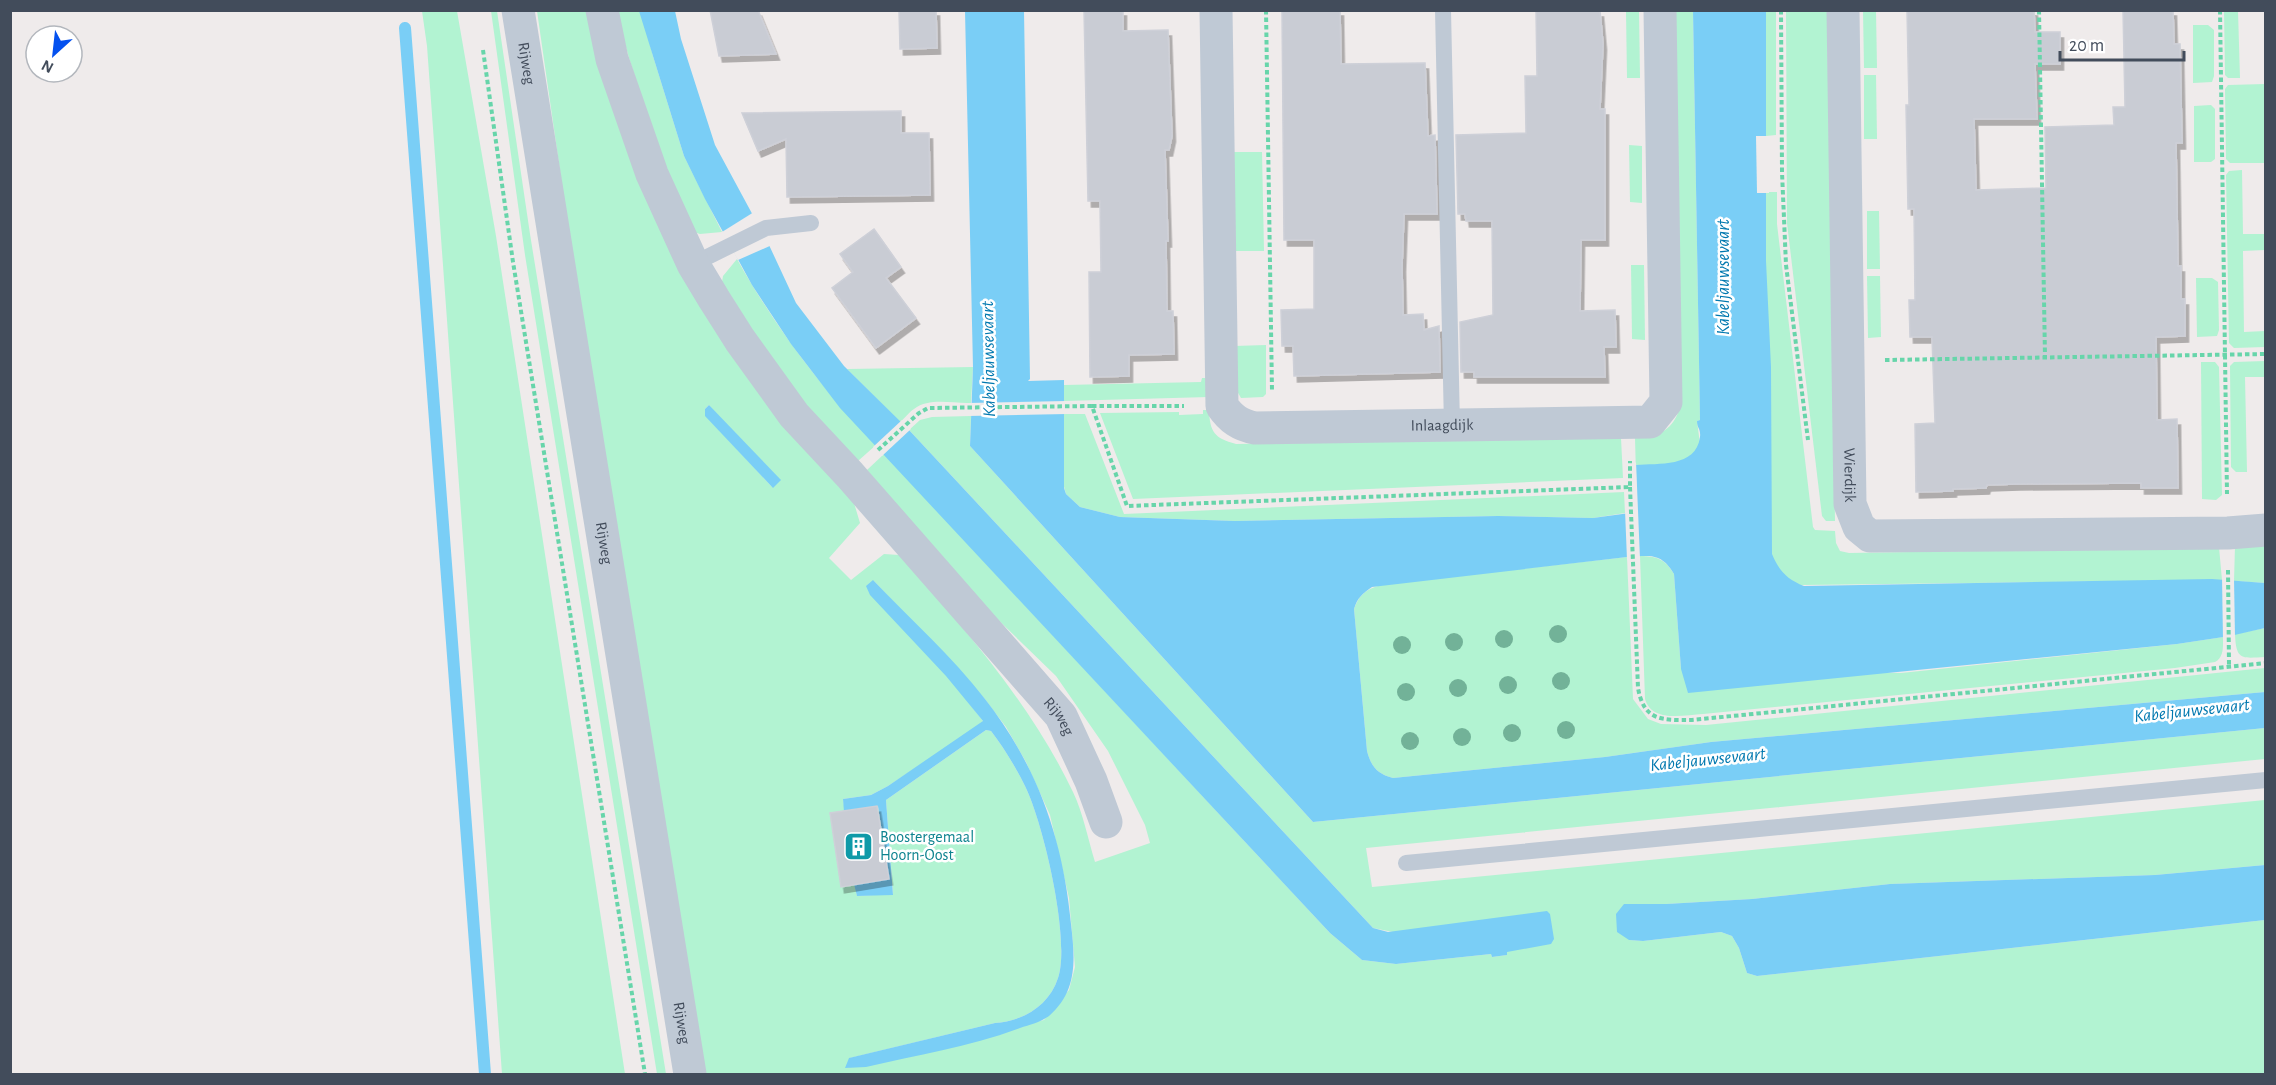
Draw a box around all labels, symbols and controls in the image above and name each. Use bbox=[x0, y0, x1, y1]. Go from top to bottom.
north arrow bbox=[24, 24, 84, 84]
scale bar bbox=[2060, 24, 2184, 62]
text: 20 m bbox=[2069, 37, 2104, 55]
street label: Rijweg bbox=[515, 41, 538, 86]
text: N bbox=[39, 57, 56, 76]
water label: Kabeljauwsevaart bbox=[1715, 219, 1733, 335]
water label: Kabeljauwsevaart bbox=[979, 301, 999, 417]
street label: Inlaagdijk bbox=[1411, 417, 1474, 434]
street label: Wierdijk bbox=[1841, 448, 1858, 503]
street label: Rijweg bbox=[593, 521, 615, 566]
street label: Rijweg bbox=[1040, 694, 1077, 738]
water label: Kabeljauwsevaart bbox=[2133, 696, 2251, 726]
water label: Kabeljauwsevaart bbox=[1649, 745, 1767, 775]
place label: Boostergemaal Hoorn-Oost bbox=[880, 829, 974, 863]
building icon: Boostergemaal Hoorn-Oost bbox=[843, 830, 875, 862]
street label: Rijweg bbox=[671, 1001, 693, 1045]

